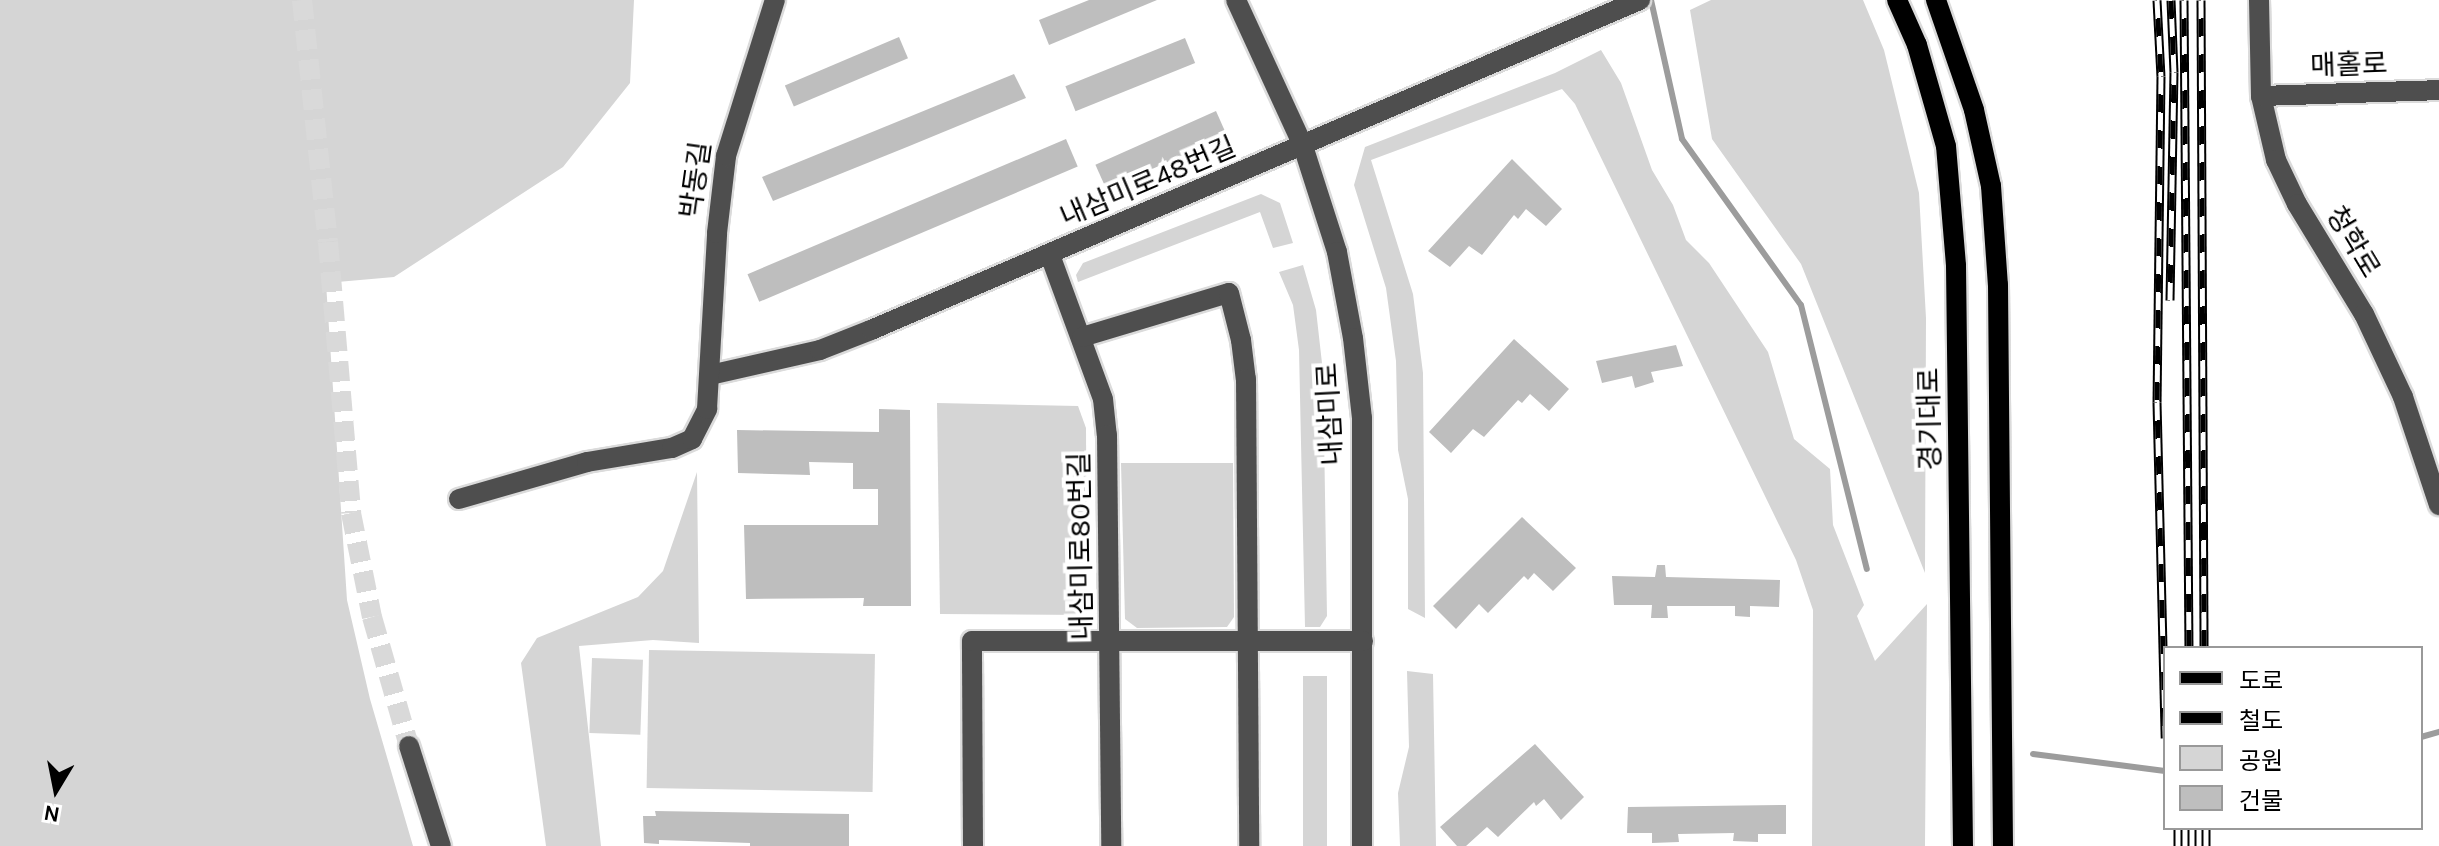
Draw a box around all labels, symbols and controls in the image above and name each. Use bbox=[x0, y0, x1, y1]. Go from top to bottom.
street label: 매홀로 bbox=[2310, 47, 2388, 83]
street label: 내삼미로48번길 bbox=[1055, 130, 1241, 234]
street label: 박동길 bbox=[674, 139, 718, 221]
street label: 청학로 bbox=[2319, 200, 2387, 284]
street label: 내삼미로 bbox=[1311, 362, 1349, 466]
street label: 경기대로 bbox=[1912, 367, 1948, 471]
street label: 내삼미로80번길 bbox=[1063, 452, 1099, 640]
legend bbox=[2163, 646, 2423, 830]
text: 도로 bbox=[2239, 667, 2283, 695]
text: 철도 bbox=[2239, 707, 2283, 735]
text: 공원 bbox=[2239, 747, 2283, 775]
north arrow bbox=[16, 750, 96, 830]
text: 건물 bbox=[2239, 787, 2283, 815]
text: N bbox=[42, 799, 62, 828]

